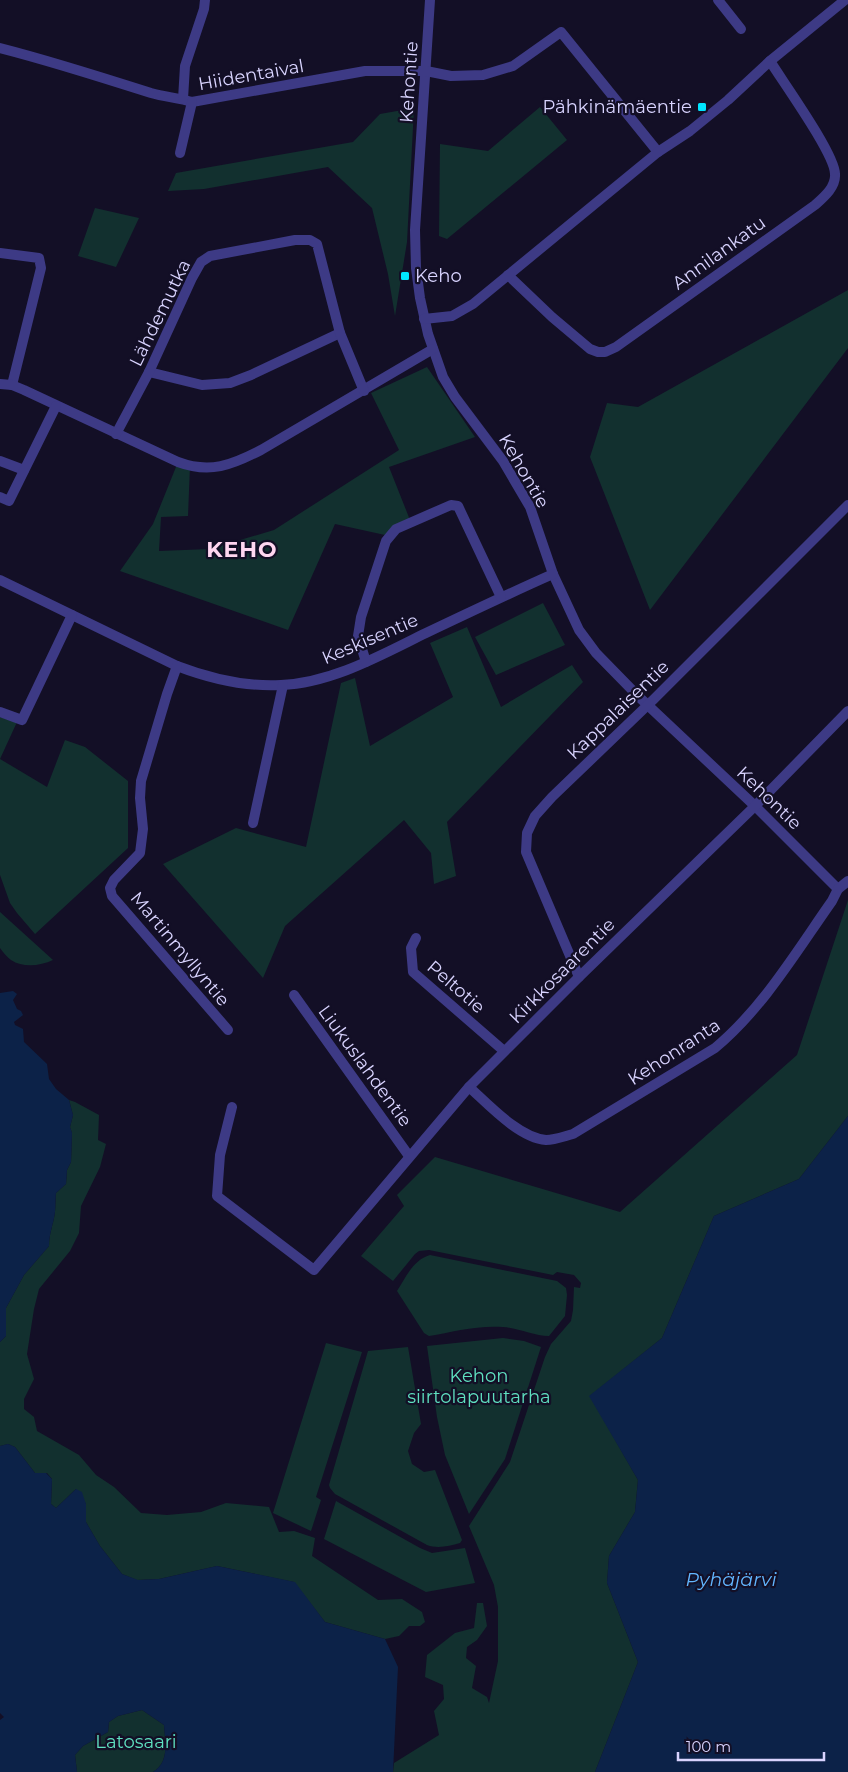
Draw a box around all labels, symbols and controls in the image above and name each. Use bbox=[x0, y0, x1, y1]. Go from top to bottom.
street label: Kehontie bbox=[395, 40, 423, 124]
street label: Hiidentaival bbox=[196, 55, 306, 95]
place label: Pähkinämäentie bbox=[542, 96, 692, 118]
marker: Pähkinämäentie bbox=[696, 101, 708, 113]
street label: Annilankatu bbox=[668, 212, 770, 294]
street label: Lähdemutka bbox=[125, 256, 195, 370]
place label: Keho bbox=[415, 265, 462, 287]
marker: Keho bbox=[399, 270, 411, 282]
street label: Kehontie bbox=[494, 430, 554, 512]
district label: KEHO bbox=[206, 536, 278, 563]
street label: Keskisentie bbox=[319, 609, 422, 669]
street label: Kappalaisentie bbox=[562, 656, 674, 764]
street label: Kehontie bbox=[732, 762, 806, 834]
street label: Martinmyllyntie bbox=[126, 887, 234, 1011]
street label: Kirkkosaarentie bbox=[505, 914, 619, 1028]
street label: Peltotie bbox=[423, 956, 490, 1018]
street label: Liukuslahdentie bbox=[314, 1001, 417, 1131]
street label: Kehonranta bbox=[624, 1014, 724, 1090]
park label: Kehon siirtolapuutarha bbox=[407, 1365, 551, 1408]
water label: Pyhäjärvi bbox=[685, 1568, 777, 1591]
scale bar bbox=[678, 1730, 824, 1762]
park label: Latosaari bbox=[95, 1731, 177, 1753]
text: 100 m bbox=[686, 1737, 731, 1756]

